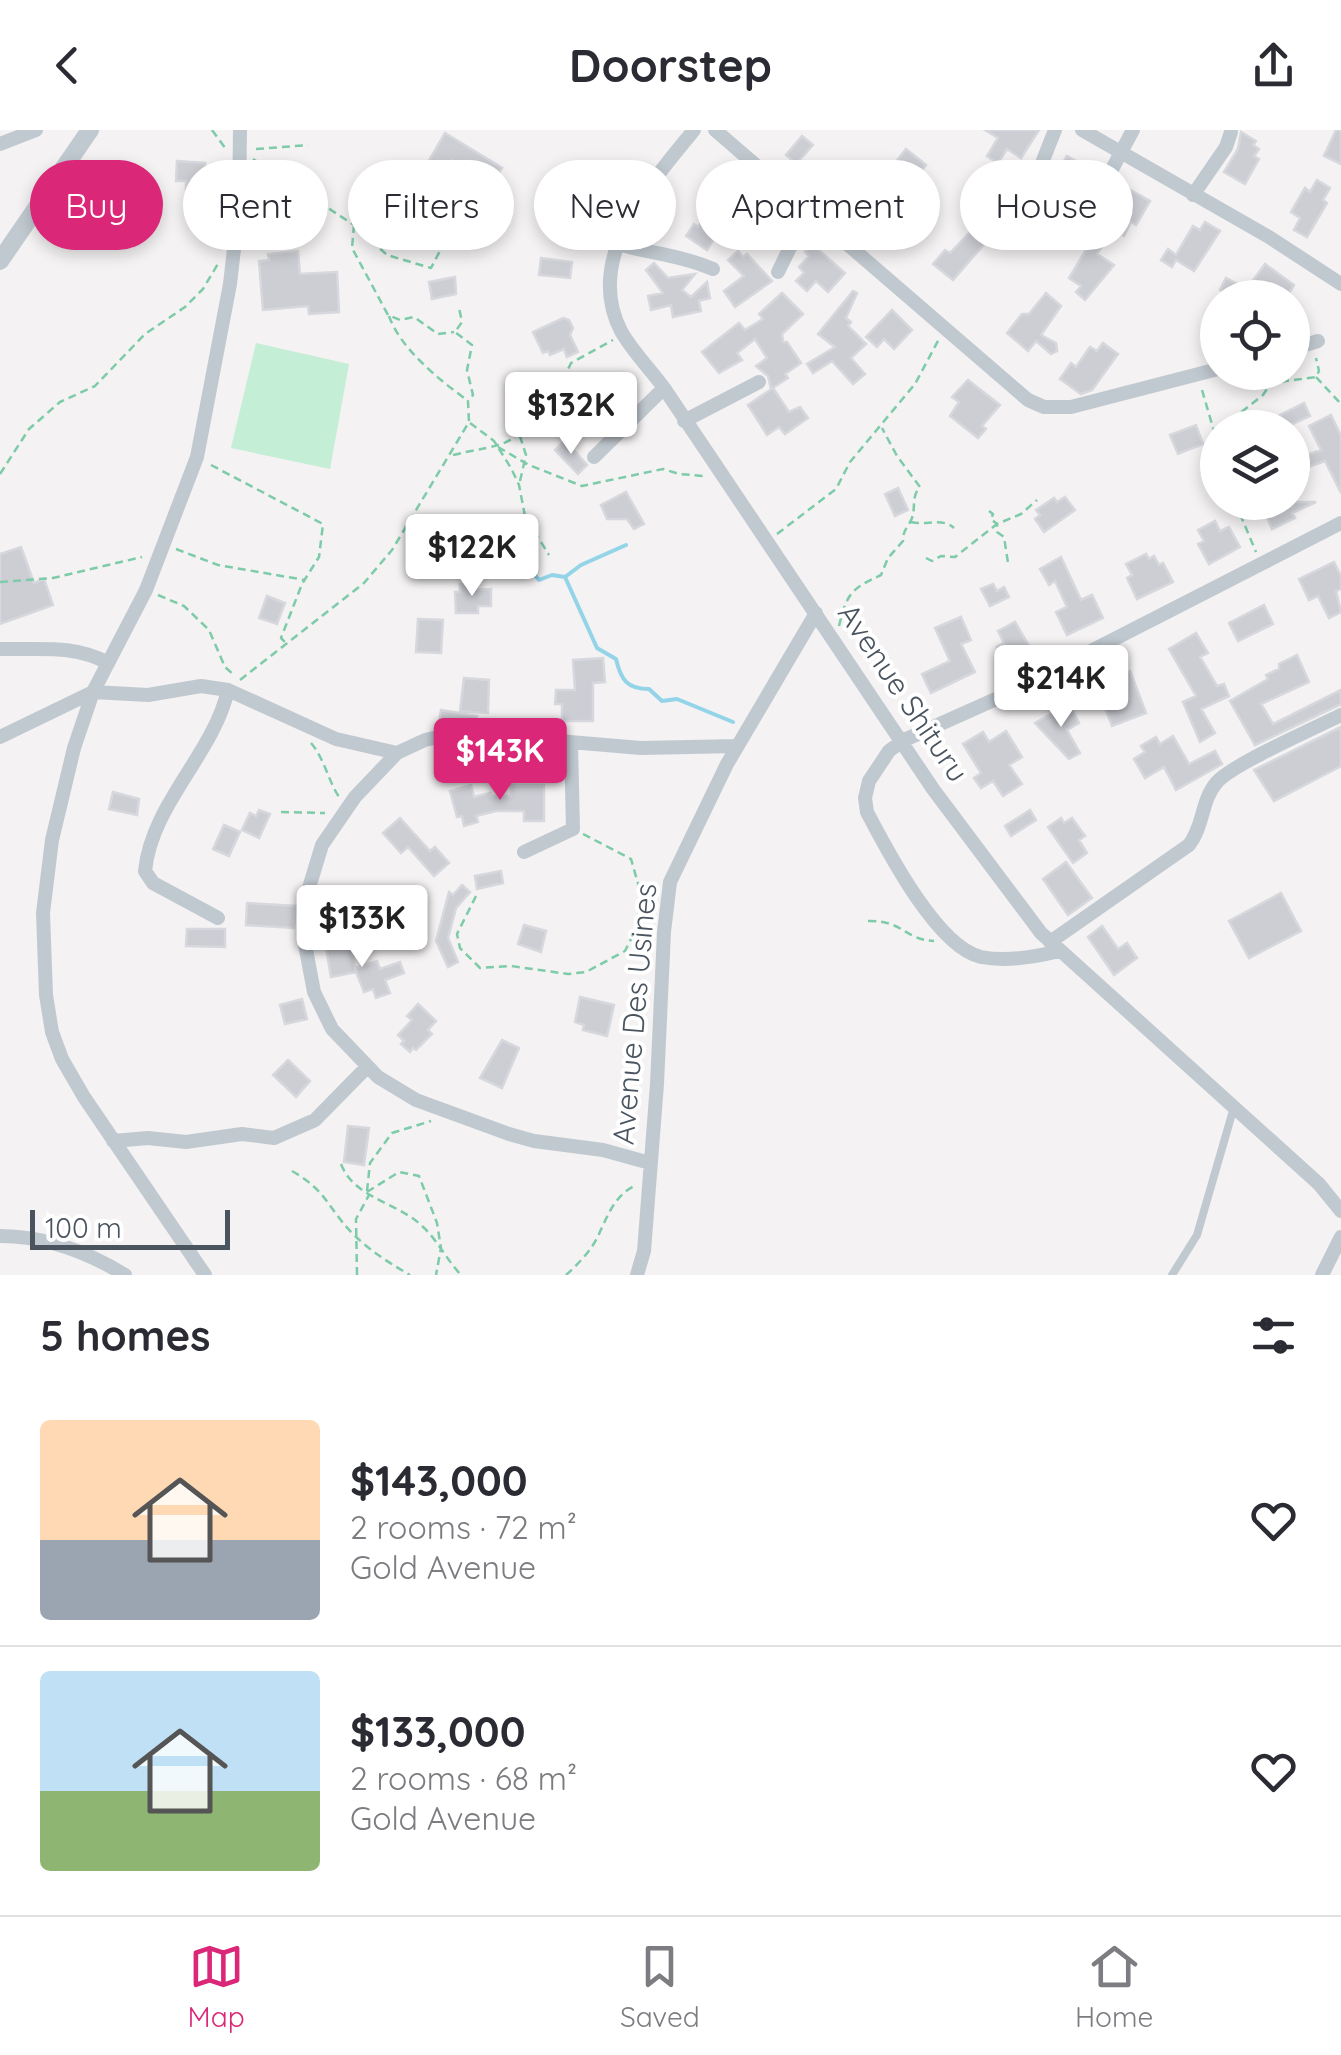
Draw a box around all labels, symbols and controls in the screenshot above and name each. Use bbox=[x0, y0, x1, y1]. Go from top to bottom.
text: Doorstep bbox=[569, 37, 772, 93]
icon: back bbox=[40, 38, 95, 93]
icon: share bbox=[1246, 38, 1301, 93]
chip: Buy bbox=[30, 160, 163, 250]
chip: Rent bbox=[183, 160, 328, 250]
chip: Filters bbox=[348, 160, 514, 250]
chip: New bbox=[534, 160, 676, 250]
chip: Apartment bbox=[696, 160, 940, 250]
chip: House bbox=[960, 160, 1133, 250]
map controls bbox=[1200, 280, 1310, 520]
button: locate bbox=[1200, 280, 1310, 390]
pin: $132K bbox=[501, 372, 641, 457]
text: $132K bbox=[527, 384, 615, 424]
button: layers bbox=[1200, 410, 1310, 520]
pin: $122K bbox=[402, 514, 542, 599]
text: $122K bbox=[428, 526, 516, 566]
street label: Avenue Shituru bbox=[830, 596, 977, 789]
pin: $214K bbox=[991, 645, 1131, 730]
text: $214K bbox=[1016, 657, 1106, 697]
pin: $143K bbox=[430, 718, 570, 803]
text: $143K bbox=[456, 730, 544, 770]
street label: Avenue Des Usines bbox=[604, 882, 664, 1146]
pin: $133K bbox=[292, 885, 432, 970]
text: $133K bbox=[319, 897, 405, 937]
scale bar bbox=[30, 1205, 230, 1250]
text: 100 m bbox=[45, 1210, 122, 1245]
icon: filters bbox=[1246, 1308, 1301, 1363]
text: 5 homes bbox=[40, 1309, 211, 1362]
text: $143,000 bbox=[350, 1454, 528, 1507]
icon: home bbox=[120, 1460, 240, 1580]
icon: heart bbox=[1246, 1493, 1301, 1548]
text: 2 rooms · 72 m² bbox=[350, 1507, 577, 1547]
text: Gold Avenue bbox=[350, 1547, 536, 1587]
text: $133,000 bbox=[350, 1705, 525, 1758]
icon: home bbox=[120, 1711, 240, 1831]
icon: heart bbox=[1246, 1744, 1301, 1799]
text: 2 rooms · 68 m² bbox=[350, 1758, 577, 1798]
text: Gold Avenue bbox=[350, 1798, 536, 1838]
tab: Map bbox=[188, 1939, 245, 2034]
tab: Saved bbox=[620, 1939, 700, 2034]
tab: Home bbox=[1075, 1939, 1153, 2034]

